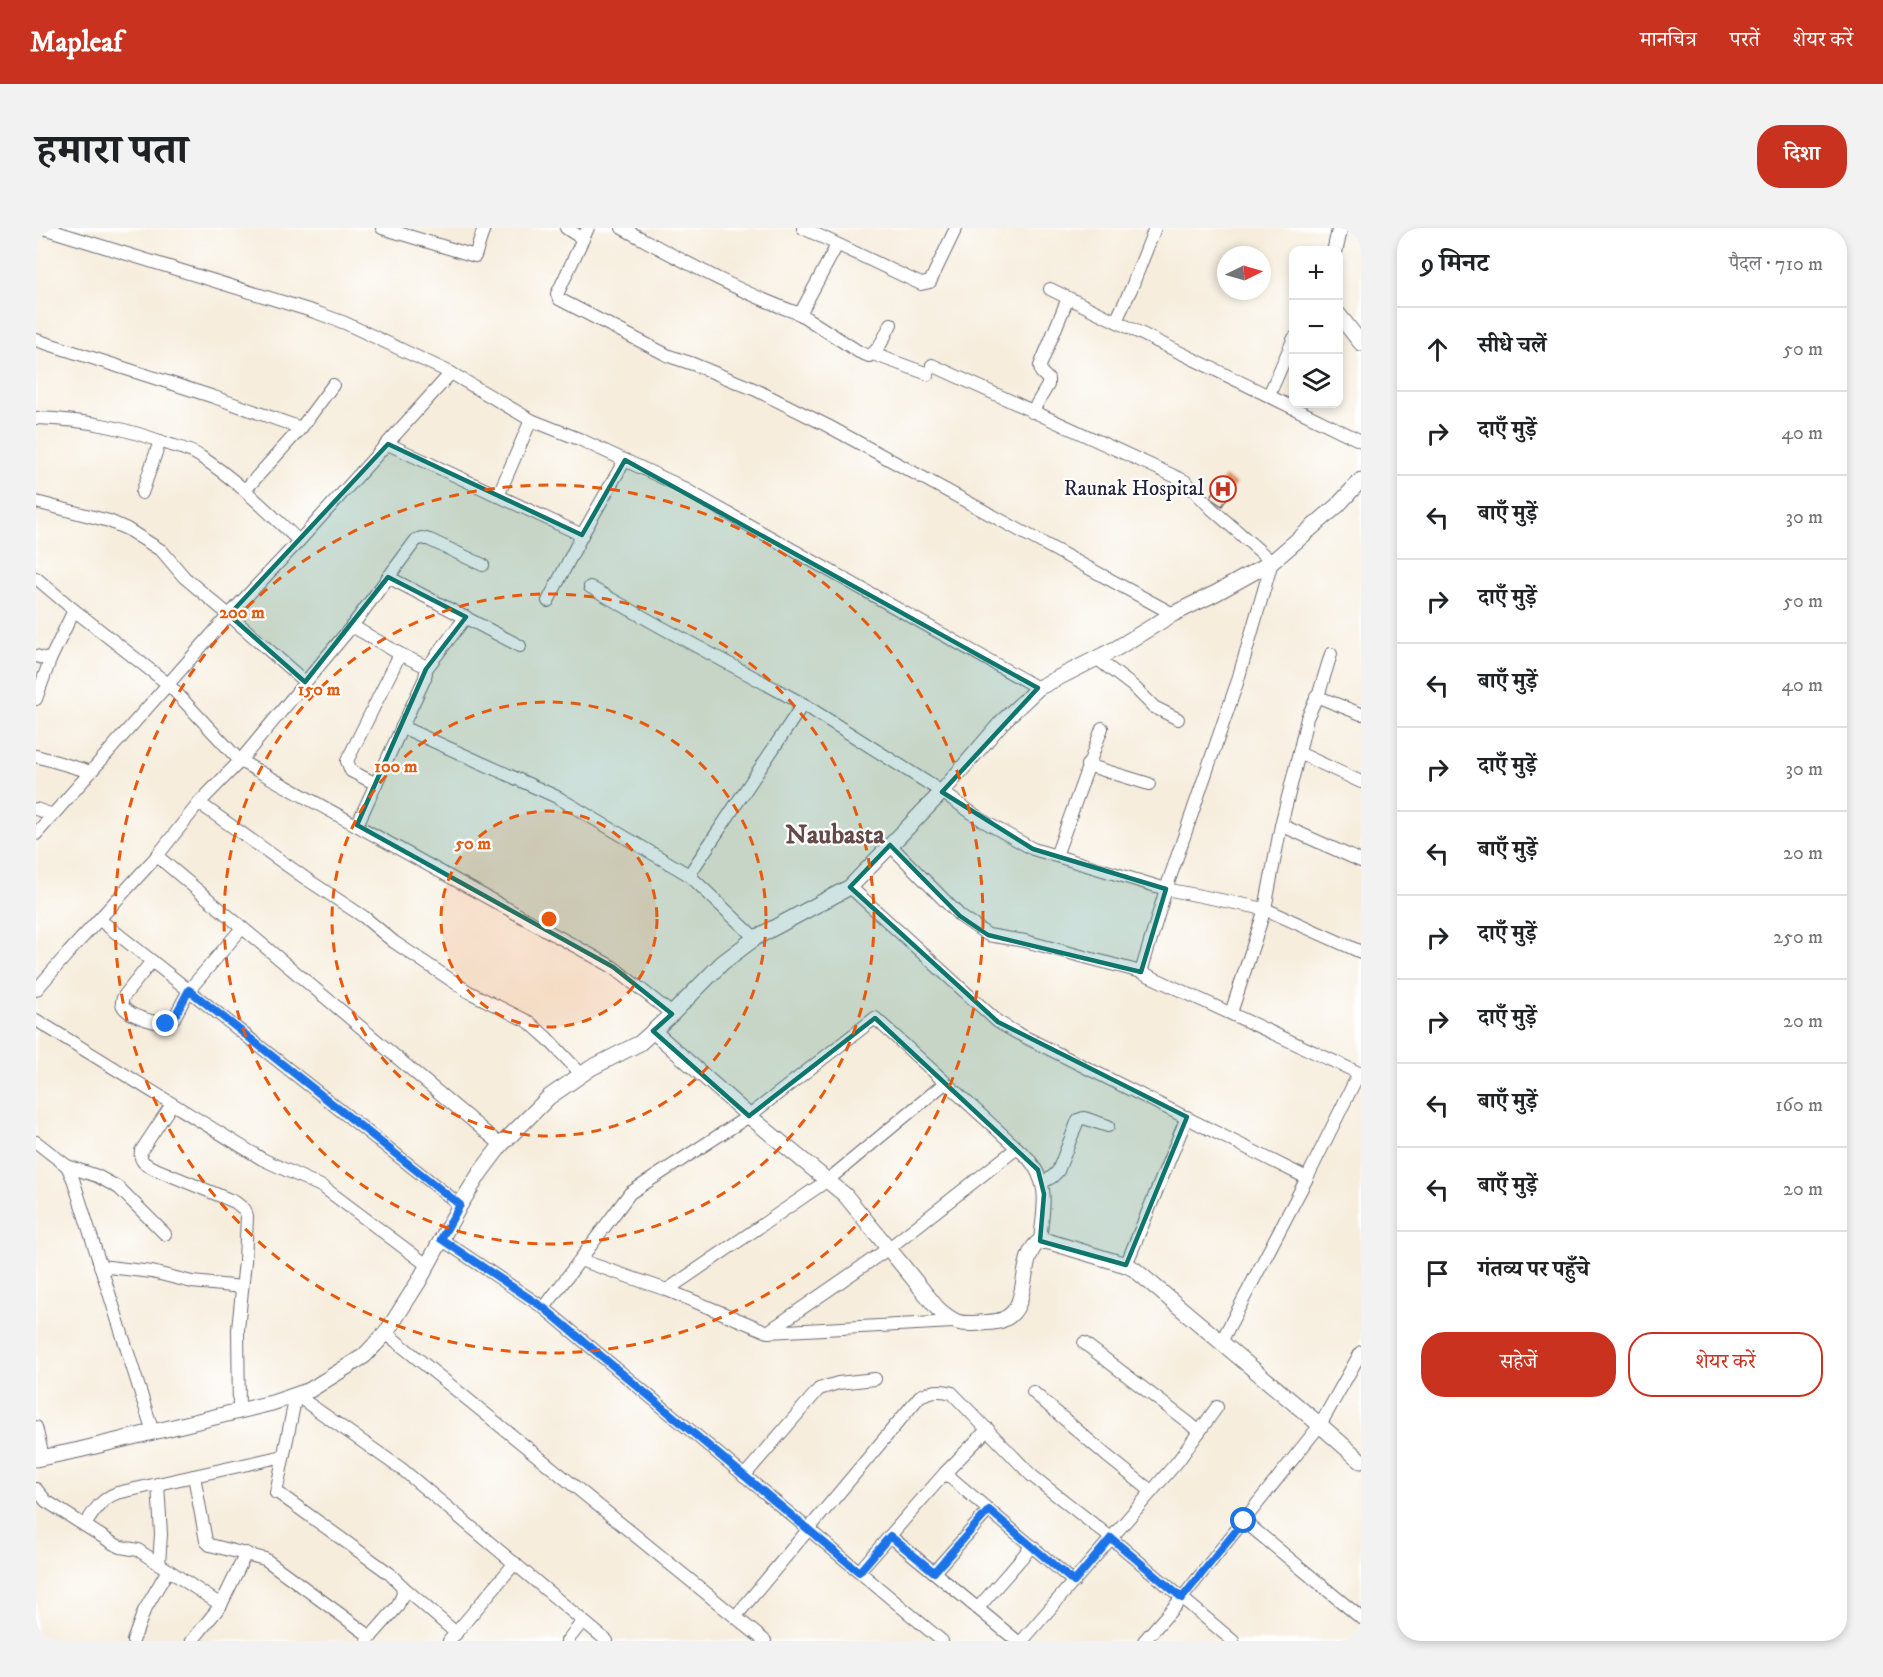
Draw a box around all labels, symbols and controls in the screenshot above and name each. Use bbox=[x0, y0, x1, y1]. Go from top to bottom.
text: Mapleaf bbox=[30, 25, 122, 60]
text: मानचित्र bbox=[1640, 27, 1697, 53]
text: परतें bbox=[1730, 27, 1760, 53]
text: शेयर करें bbox=[1793, 27, 1853, 53]
text: हमारा पता bbox=[36, 125, 188, 177]
button: दिशा bbox=[1757, 125, 1847, 188]
north arrow bbox=[1217, 246, 1271, 300]
map controls bbox=[1289, 246, 1343, 408]
button: + bbox=[1289, 246, 1343, 300]
text: 9 मिनट bbox=[1421, 247, 1489, 280]
text: पैदल · 710 m bbox=[1729, 252, 1823, 277]
button: − bbox=[1289, 300, 1343, 354]
text: सीधे चलें bbox=[1478, 332, 1547, 359]
icon: ahead bbox=[1421, 333, 1454, 366]
text: 50 m bbox=[1783, 337, 1823, 362]
button: layers bbox=[1289, 354, 1343, 408]
text: दाएँ मुड़ें bbox=[1478, 416, 1537, 443]
icon: right bbox=[1421, 417, 1454, 450]
text: 40 m bbox=[1781, 421, 1823, 446]
hospital icon: Raunak Hospital bbox=[1208, 474, 1238, 504]
place label: Raunak Hospital bbox=[1064, 476, 1205, 502]
text: बाएँ मुड़ें bbox=[1478, 500, 1537, 527]
icon: left bbox=[1421, 501, 1454, 534]
text: 30 m bbox=[1785, 505, 1823, 530]
text: दाएँ मुड़ें bbox=[1478, 584, 1537, 611]
icon: right bbox=[1421, 585, 1454, 618]
text: 50 m bbox=[1783, 589, 1823, 614]
text: 200 m bbox=[219, 602, 265, 624]
text: बाएँ मुड़ें bbox=[1478, 668, 1537, 695]
icon: left bbox=[1421, 669, 1454, 702]
text: 40 m bbox=[1781, 673, 1823, 698]
text: 150 m bbox=[298, 679, 341, 701]
text: दाएँ मुड़ें bbox=[1478, 752, 1537, 779]
icon: right bbox=[1421, 753, 1454, 786]
text: 100 m bbox=[374, 756, 418, 778]
text: 30 m bbox=[1785, 757, 1823, 782]
district label: Naubasta bbox=[785, 818, 885, 852]
text: 50 m bbox=[454, 833, 491, 855]
text: बाएँ मुड़ें bbox=[1478, 836, 1537, 863]
icon: left bbox=[1421, 837, 1454, 870]
text: 20 m bbox=[1783, 841, 1823, 866]
centre of rings bbox=[539, 909, 559, 929]
text: दाएँ मुड़ें bbox=[1478, 920, 1537, 947]
icon: right bbox=[1421, 921, 1454, 954]
text: 250 m bbox=[1773, 925, 1823, 950]
text: दाएँ मुड़ें bbox=[1478, 1004, 1537, 1031]
icon: right bbox=[1421, 1005, 1454, 1038]
text: 20 m bbox=[1783, 1009, 1823, 1034]
route end bbox=[152, 1010, 178, 1036]
text: बाएँ मुड़ें bbox=[1478, 1088, 1537, 1115]
icon: left bbox=[1421, 1089, 1454, 1122]
text: 160 m bbox=[1775, 1093, 1823, 1118]
text: बाएँ मुड़ें bbox=[1478, 1172, 1537, 1199]
icon: left bbox=[1421, 1173, 1454, 1206]
text: 20 m bbox=[1783, 1177, 1823, 1202]
text: गंतव्य पर पहुँचे bbox=[1478, 1256, 1589, 1283]
icon: arrive bbox=[1421, 1257, 1454, 1290]
button: सहेजें bbox=[1421, 1332, 1616, 1397]
button: शेयर करें bbox=[1628, 1332, 1823, 1397]
route start bbox=[1230, 1507, 1256, 1533]

